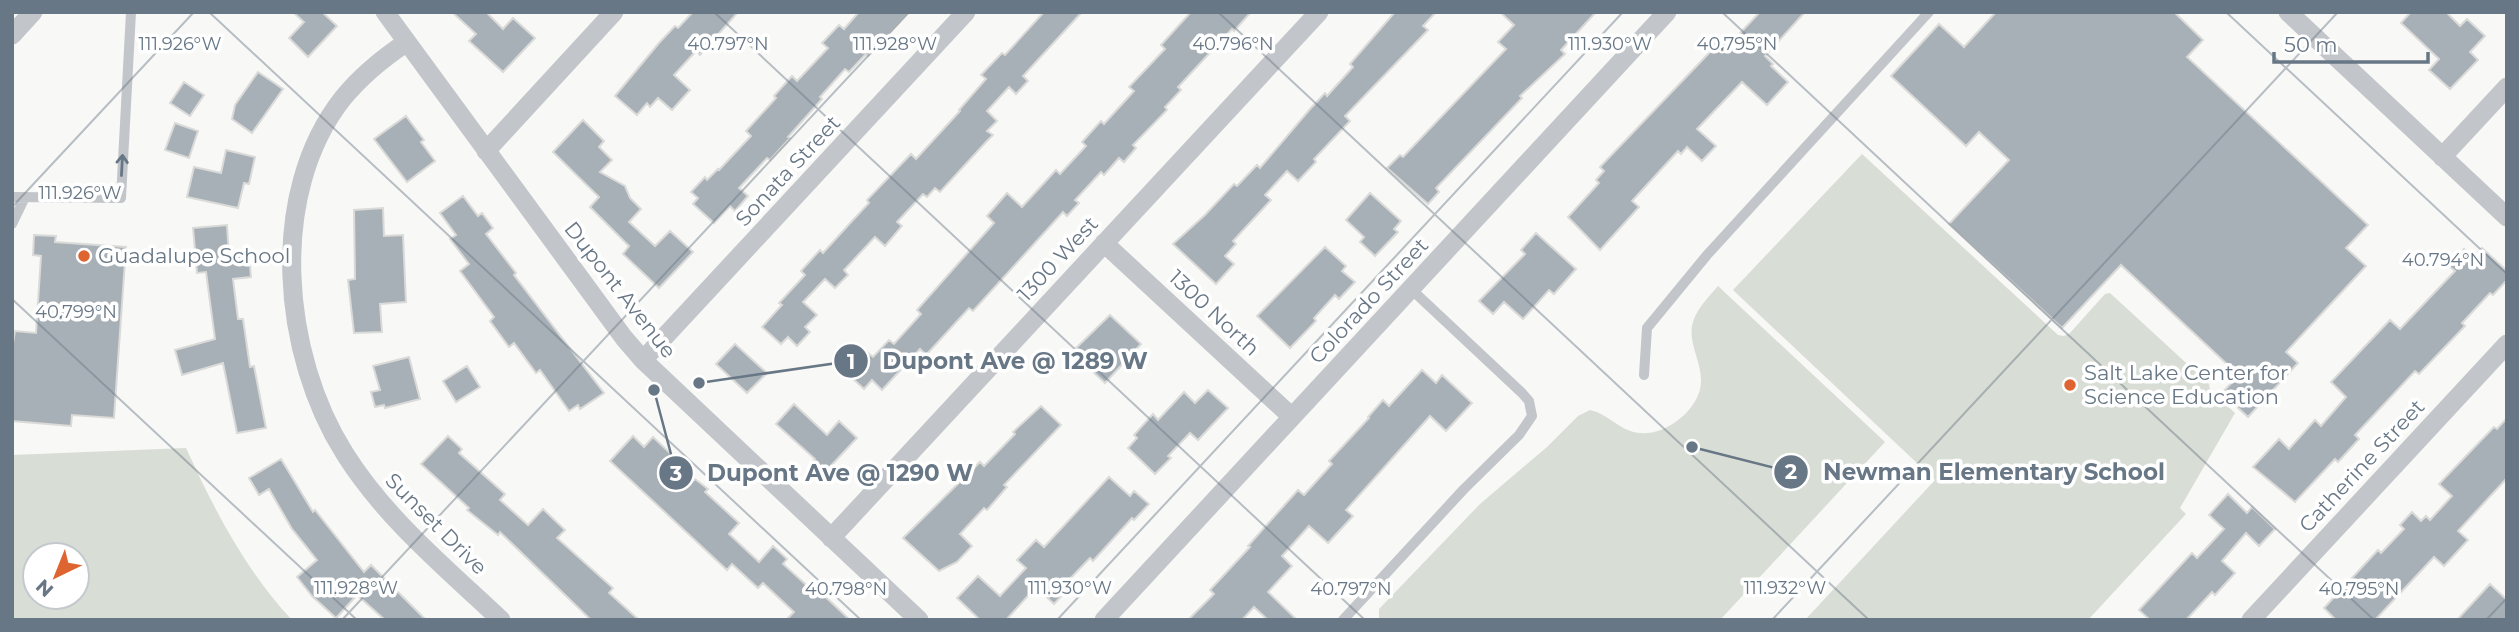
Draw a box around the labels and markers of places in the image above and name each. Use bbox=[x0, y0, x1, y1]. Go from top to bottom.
place label: Guadalupe School bbox=[98, 243, 290, 268]
marker: Guadalupe School bbox=[76, 248, 92, 264]
callout: Dupont Ave @ 1289 W bbox=[833, 339, 1162, 383]
place label: Salt Lake Center for Science Education bbox=[2084, 360, 2288, 409]
marker: Salt Lake Center for Science Education bbox=[2062, 377, 2078, 393]
callout: Newman Elementary School bbox=[1774, 450, 2179, 494]
callout: Dupont Ave @ 1290 W bbox=[658, 451, 987, 495]

